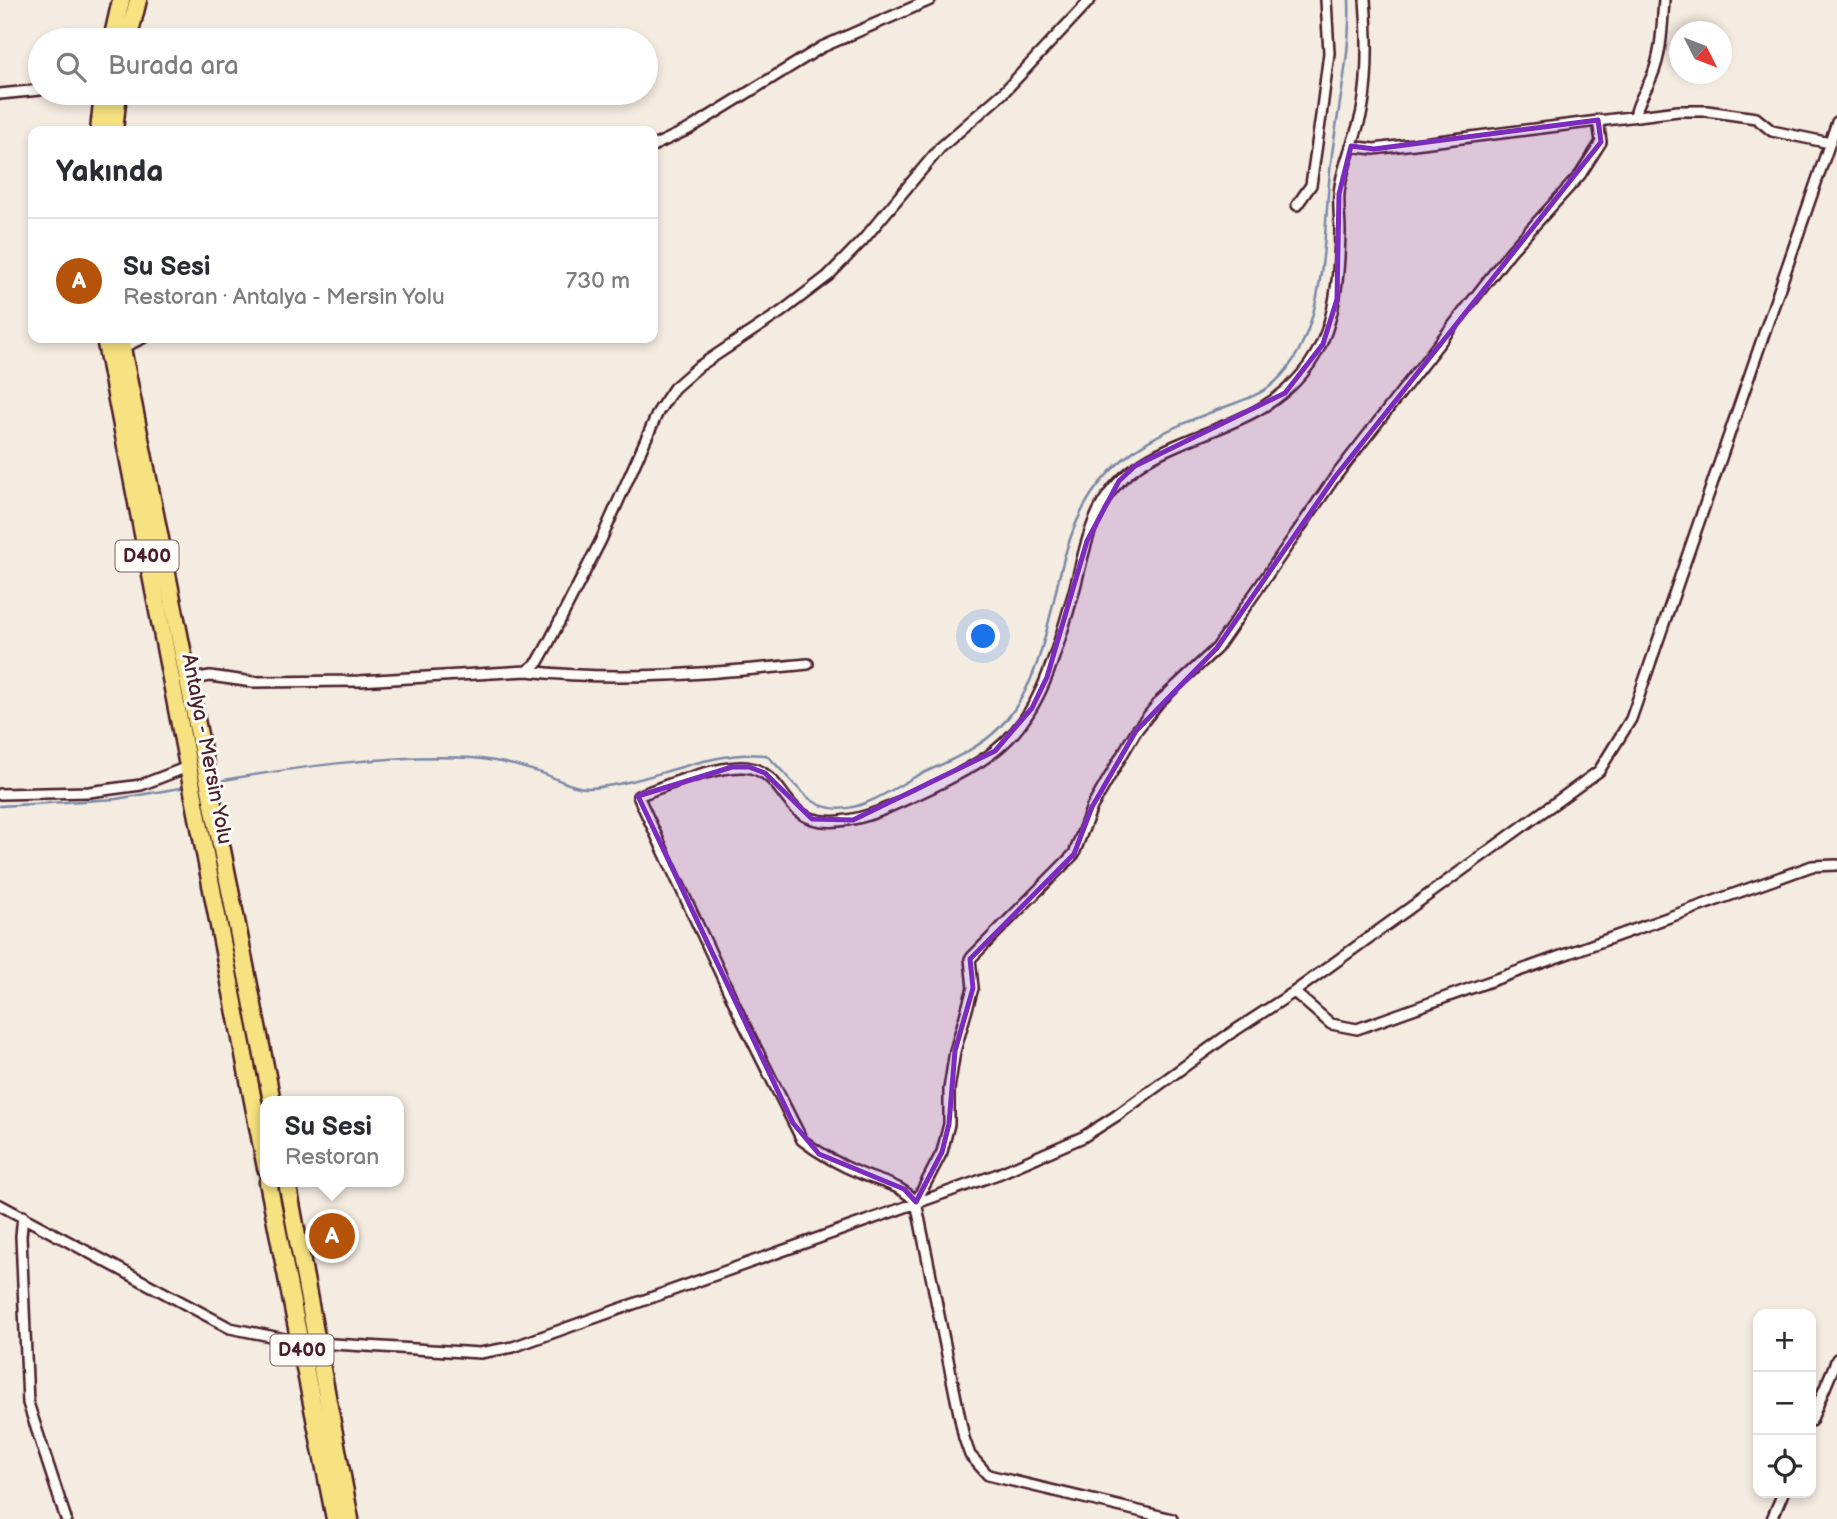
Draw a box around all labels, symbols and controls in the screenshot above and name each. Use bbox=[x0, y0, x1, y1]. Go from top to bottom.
north arrow bbox=[1669, 21, 1732, 84]
search box bbox=[28, 28, 658, 105]
icon: search bbox=[52, 48, 90, 86]
text: Burada ara bbox=[108, 51, 239, 82]
text: Yakında bbox=[56, 154, 163, 190]
text: Su Sesi bbox=[123, 252, 210, 283]
text: A bbox=[72, 267, 86, 295]
text: 730 m bbox=[566, 267, 630, 295]
text: Restoran · Antalya - Mersin Yolu bbox=[123, 283, 445, 311]
road number: D400 bbox=[116, 540, 178, 572]
your location bbox=[966, 619, 1000, 653]
street label: Antalya - Mersin Yolu bbox=[176, 652, 238, 846]
popup bbox=[260, 1096, 404, 1187]
text: Su Sesi bbox=[285, 1112, 372, 1143]
text: Restoran bbox=[285, 1143, 379, 1171]
pin: A bbox=[309, 1210, 355, 1262]
map controls bbox=[1753, 1309, 1816, 1498]
button: + bbox=[1753, 1309, 1816, 1372]
road number: D400 bbox=[270, 1334, 334, 1366]
button: − bbox=[1753, 1372, 1816, 1435]
button: locate bbox=[1753, 1435, 1816, 1498]

